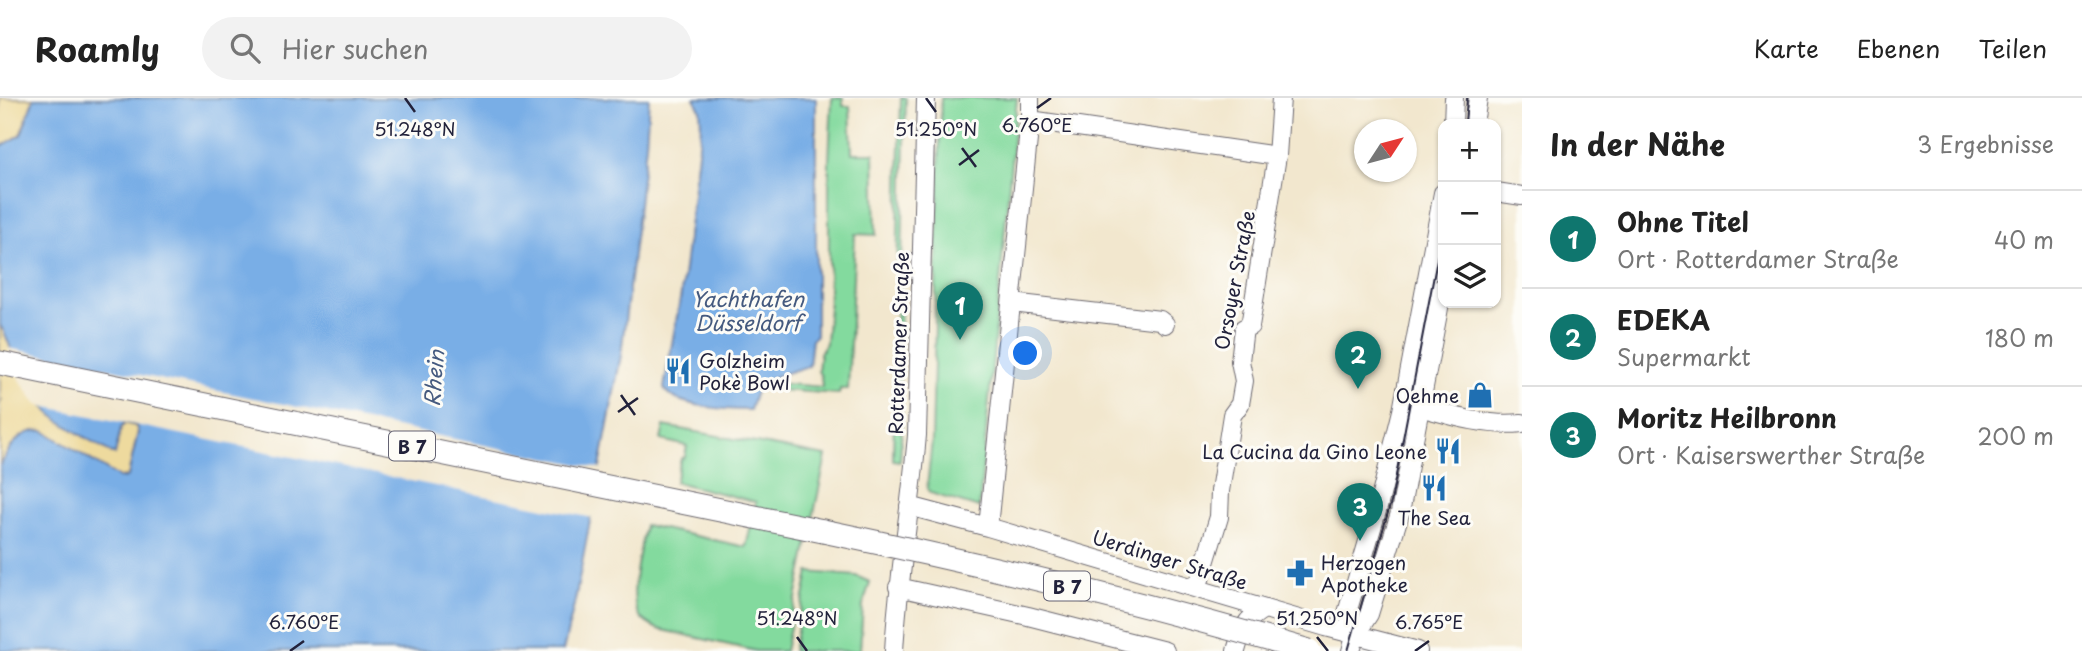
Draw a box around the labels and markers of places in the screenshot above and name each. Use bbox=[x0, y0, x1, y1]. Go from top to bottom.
pin: 1 bbox=[937, 282, 983, 340]
pin: 2 bbox=[1335, 331, 1381, 389]
place label: Golzheim Pokè Bowl bbox=[699, 346, 790, 396]
restaurant icon: Golzheim Pokè Bowl bbox=[663, 356, 693, 386]
shop icon: Oehme bbox=[1465, 380, 1495, 410]
place label: Oehme bbox=[1395, 381, 1459, 409]
restaurant icon: La Cucina da Gino Leone bbox=[1433, 436, 1463, 466]
place label: La Cucina da Gino Leone bbox=[1202, 437, 1427, 465]
restaurant icon: The Sea bbox=[1419, 473, 1449, 503]
pin: 3 bbox=[1337, 483, 1383, 541]
place label: The Sea bbox=[1397, 503, 1471, 531]
place label: Herzogen Apotheke bbox=[1321, 548, 1408, 598]
pharmacy icon: Herzogen Apotheke bbox=[1285, 558, 1315, 588]

